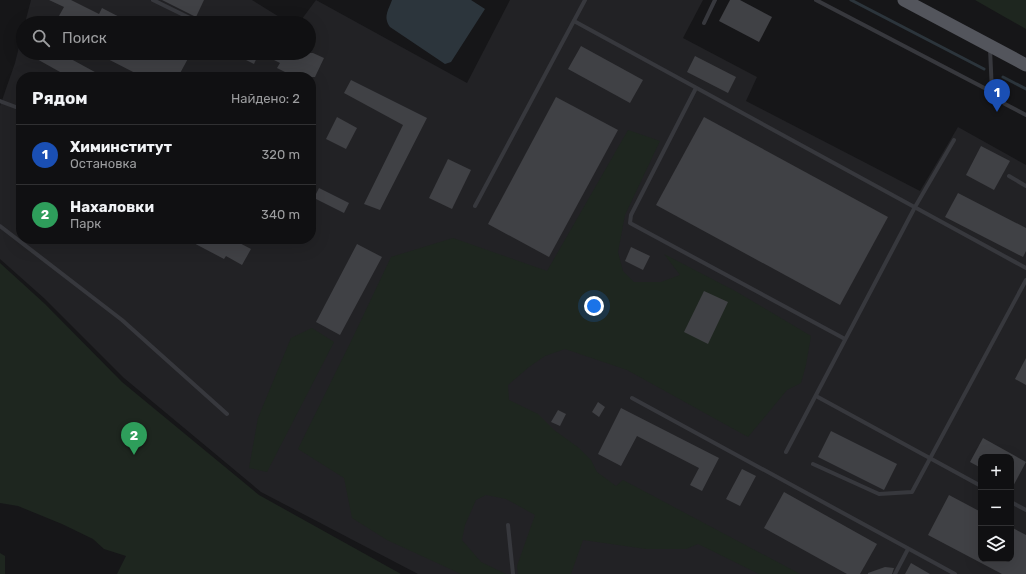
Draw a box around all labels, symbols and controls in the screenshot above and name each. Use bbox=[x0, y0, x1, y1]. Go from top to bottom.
search box bbox=[16, 16, 316, 60]
icon: search bbox=[30, 27, 52, 49]
text: Поиск bbox=[62, 29, 107, 47]
pin: 1 bbox=[984, 79, 1010, 112]
text: Рядом bbox=[32, 88, 88, 108]
text: Найдено: 2 bbox=[231, 91, 300, 106]
text: Химинститут bbox=[70, 138, 172, 156]
text: 1 bbox=[42, 147, 48, 162]
text: 320 m bbox=[262, 147, 300, 162]
text: Остановка bbox=[70, 156, 137, 171]
text: Нахаловки bbox=[70, 198, 154, 216]
text: 2 bbox=[41, 207, 49, 222]
text: 340 m bbox=[261, 207, 300, 222]
text: Парк bbox=[70, 216, 101, 231]
your location bbox=[584, 296, 604, 316]
pin: 2 bbox=[121, 422, 147, 455]
map controls bbox=[978, 454, 1014, 562]
button: + bbox=[978, 454, 1014, 490]
button: − bbox=[978, 490, 1014, 526]
button: layers bbox=[978, 526, 1014, 562]

